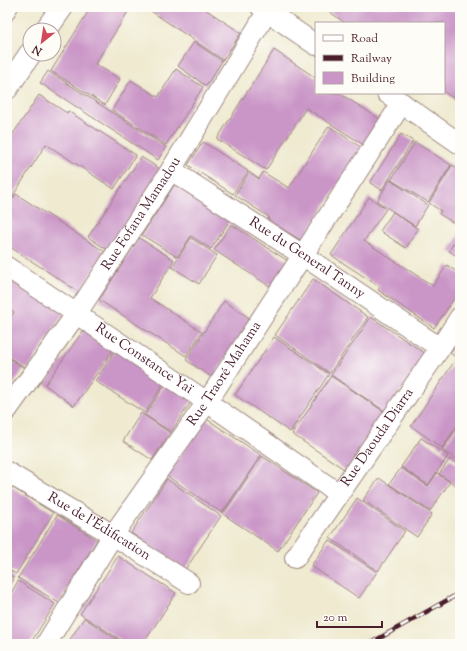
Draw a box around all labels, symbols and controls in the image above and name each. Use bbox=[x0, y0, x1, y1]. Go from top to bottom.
north arrow bbox=[22, 22, 62, 62]
legend bbox=[315, 22, 445, 94]
text: Road bbox=[351, 30, 378, 48]
text: N bbox=[30, 41, 46, 59]
text: Railway bbox=[351, 50, 392, 68]
text: Building bbox=[351, 70, 395, 88]
street label: Rue Fofana Mamadou bbox=[97, 153, 186, 275]
street label: Rue du General Tanny bbox=[245, 213, 369, 304]
street label: Rue Traoré Mahama bbox=[183, 317, 267, 430]
street label: Rue Constance Yaï bbox=[91, 319, 197, 400]
street label: Rue Daouda Diarra bbox=[337, 384, 419, 491]
street label: Rue de l'Édification bbox=[43, 488, 154, 566]
scale bar bbox=[317, 603, 382, 629]
text: 20 m bbox=[323, 609, 348, 627]

